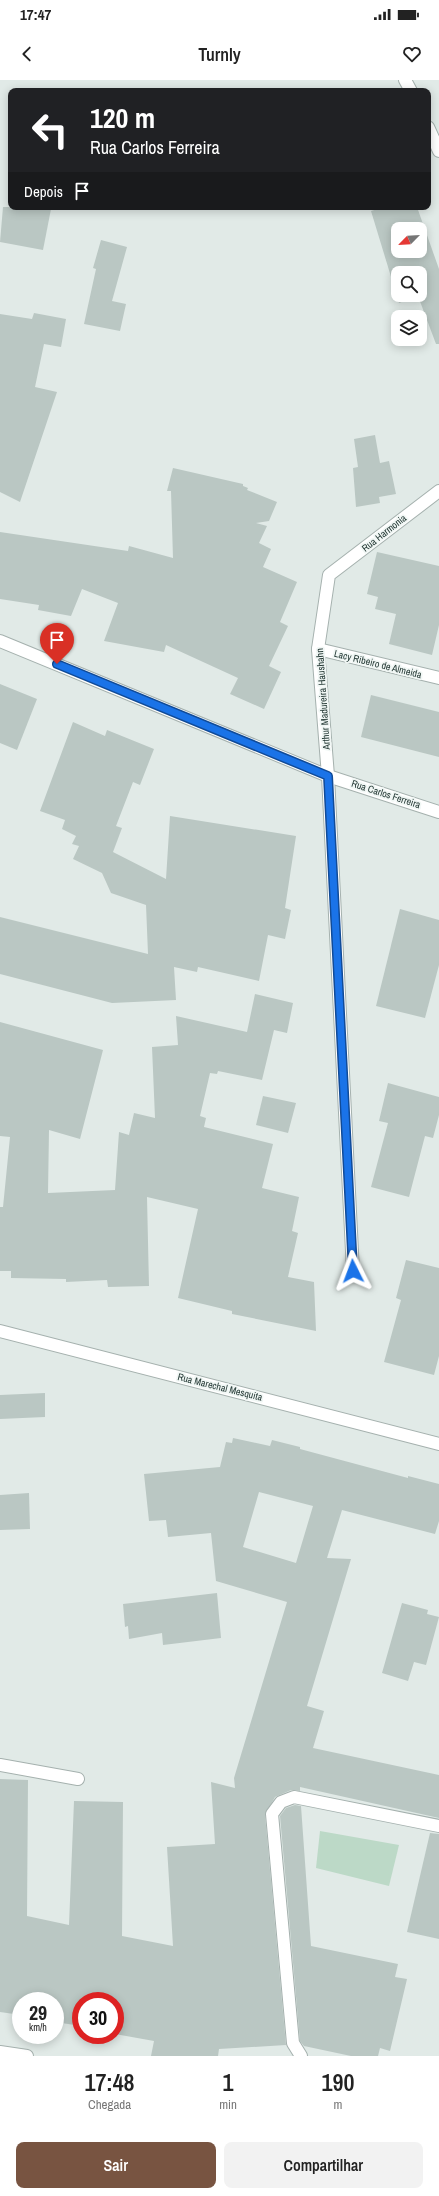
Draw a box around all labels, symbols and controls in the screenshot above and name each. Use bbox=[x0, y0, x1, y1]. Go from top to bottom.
text: 17:47 bbox=[20, 4, 51, 25]
text: Turnly bbox=[198, 42, 241, 67]
icon: back bbox=[16, 43, 38, 65]
icon: heart bbox=[401, 43, 423, 65]
text: 120 m bbox=[90, 99, 155, 137]
icon: left bbox=[24, 104, 76, 156]
text: Rua Carlos Ferreira bbox=[90, 135, 220, 160]
icon: arrive bbox=[71, 180, 93, 202]
text: Depois bbox=[24, 181, 63, 202]
north arrow bbox=[391, 222, 427, 258]
map controls bbox=[391, 222, 427, 346]
button: search bbox=[391, 266, 427, 302]
button: layers bbox=[391, 310, 427, 346]
street label: Rua Harmonia bbox=[359, 511, 409, 555]
pin bbox=[40, 623, 74, 664]
icon: arrive bbox=[46, 629, 68, 651]
street label: Lacy Ribeiro de Almeida bbox=[333, 647, 424, 681]
street label: Arthur Madureira Haushahn bbox=[313, 648, 333, 751]
street label: Rua Carlos Ferreira bbox=[350, 777, 423, 811]
position arrow bbox=[332, 1250, 374, 1292]
street label: Rua Marechal Mesquita bbox=[176, 1370, 264, 1404]
speed limit sign: 30 bbox=[72, 1992, 124, 2044]
text: 29 bbox=[29, 1999, 47, 2026]
text: km/h bbox=[29, 2021, 47, 2034]
text: 17:48 bbox=[85, 2066, 135, 2098]
text: 1 bbox=[223, 2066, 234, 2098]
text: 190 bbox=[322, 2066, 354, 2098]
text: Chegada bbox=[88, 2096, 131, 2113]
text: min bbox=[219, 2096, 237, 2113]
text: m bbox=[334, 2096, 342, 2113]
button: Sair bbox=[16, 2142, 216, 2188]
button: Compartilhar bbox=[224, 2142, 423, 2188]

